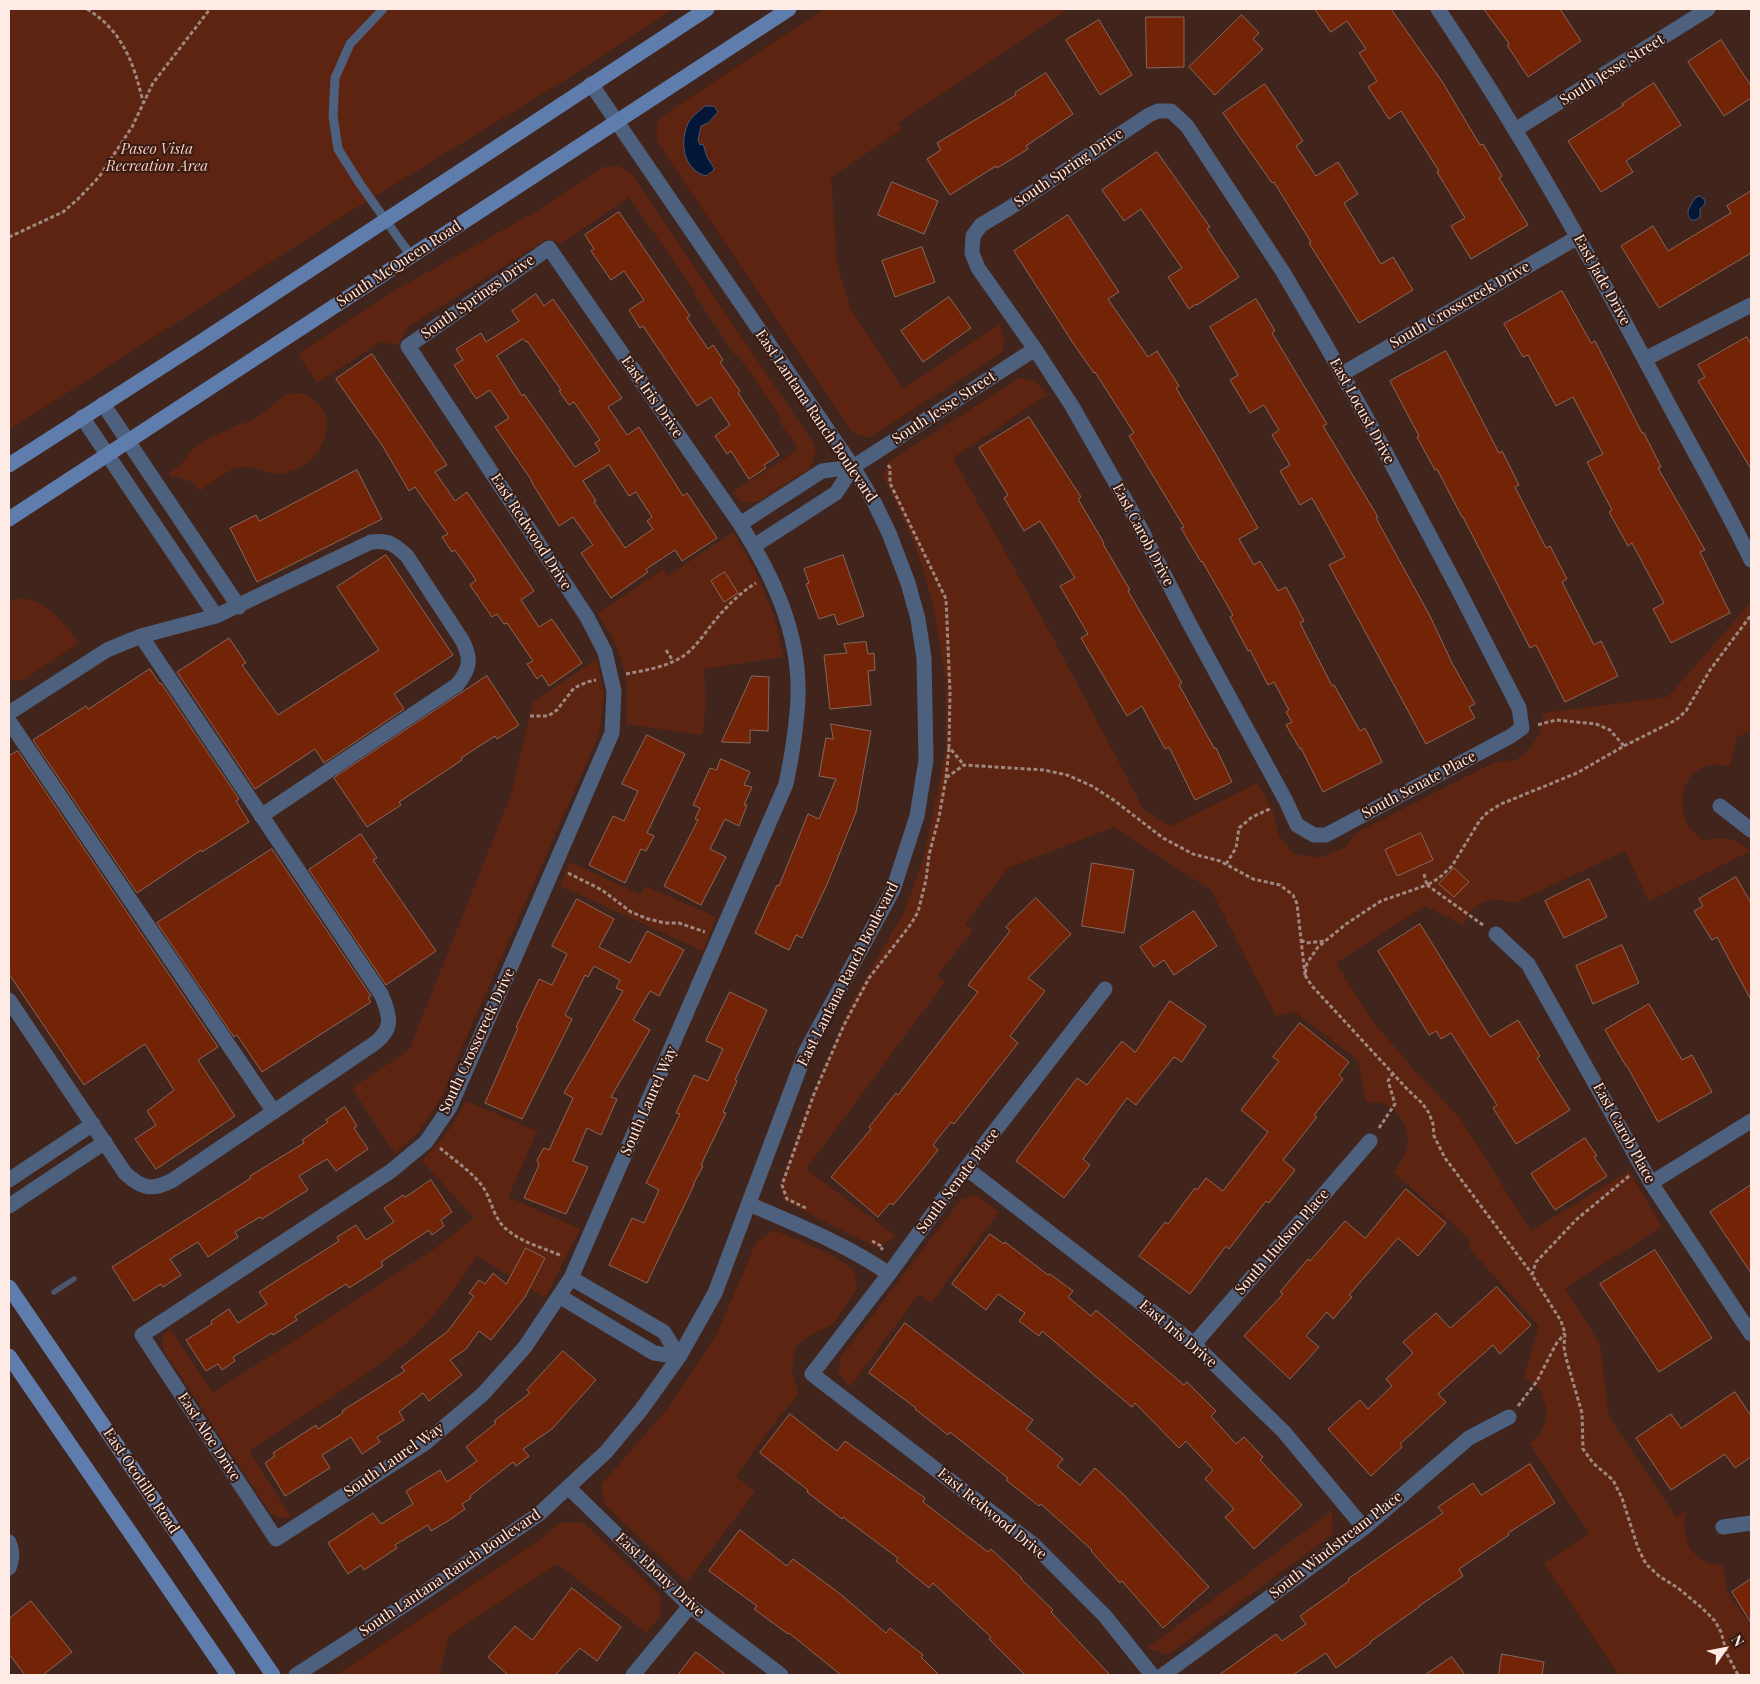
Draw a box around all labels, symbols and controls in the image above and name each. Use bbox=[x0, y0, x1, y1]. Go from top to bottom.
street label: South Jesse Street bbox=[1556, 31, 1668, 109]
street label: South Spring Drive bbox=[1011, 125, 1127, 211]
park label: Paseo Vista Recreation Area bbox=[106, 140, 208, 175]
street label: South McQueen Road bbox=[333, 217, 465, 311]
street label: East Jade Drive bbox=[1570, 231, 1634, 329]
street label: South Springs Drive bbox=[418, 251, 538, 343]
street label: South Crosscreek Drive bbox=[1387, 258, 1533, 352]
street label: East Lantana Ranch Boulevard bbox=[751, 326, 881, 506]
street label: East Iris Drive bbox=[617, 353, 687, 441]
street label: East Locust Drive bbox=[1326, 355, 1398, 467]
street label: South Jesse Street bbox=[889, 368, 999, 448]
street label: East Redwood Drive bbox=[487, 470, 575, 594]
street label: East Carob Drive bbox=[1108, 481, 1178, 589]
street label: South Senate Place bbox=[1359, 747, 1479, 823]
street label: East Lantana Ranch Boulevard bbox=[794, 879, 902, 1069]
street label: South Crosscreek Drive bbox=[435, 965, 519, 1117]
street label: South Laurel Way bbox=[617, 1044, 681, 1158]
street label: East Carob Place bbox=[1589, 1080, 1659, 1186]
street label: South Senate Place bbox=[913, 1125, 1003, 1237]
street label: South Hudson Place bbox=[1231, 1185, 1333, 1299]
street label: East Iris Drive bbox=[1136, 1296, 1220, 1372]
street label: East Aloe Drive bbox=[174, 1389, 244, 1485]
street label: South Laurel Way bbox=[341, 1419, 447, 1501]
street label: East Ocotillo Road bbox=[99, 1425, 183, 1537]
street label: East Redwood Drive bbox=[934, 1464, 1050, 1564]
street label: South Windstream Place bbox=[1266, 1487, 1406, 1603]
street label: South Lantana Ranch Boulevard bbox=[356, 1505, 544, 1641]
street label: East Ebony Drive bbox=[612, 1529, 708, 1621]
north arrow bbox=[1700, 1624, 1750, 1674]
text: N bbox=[1727, 1631, 1749, 1650]

